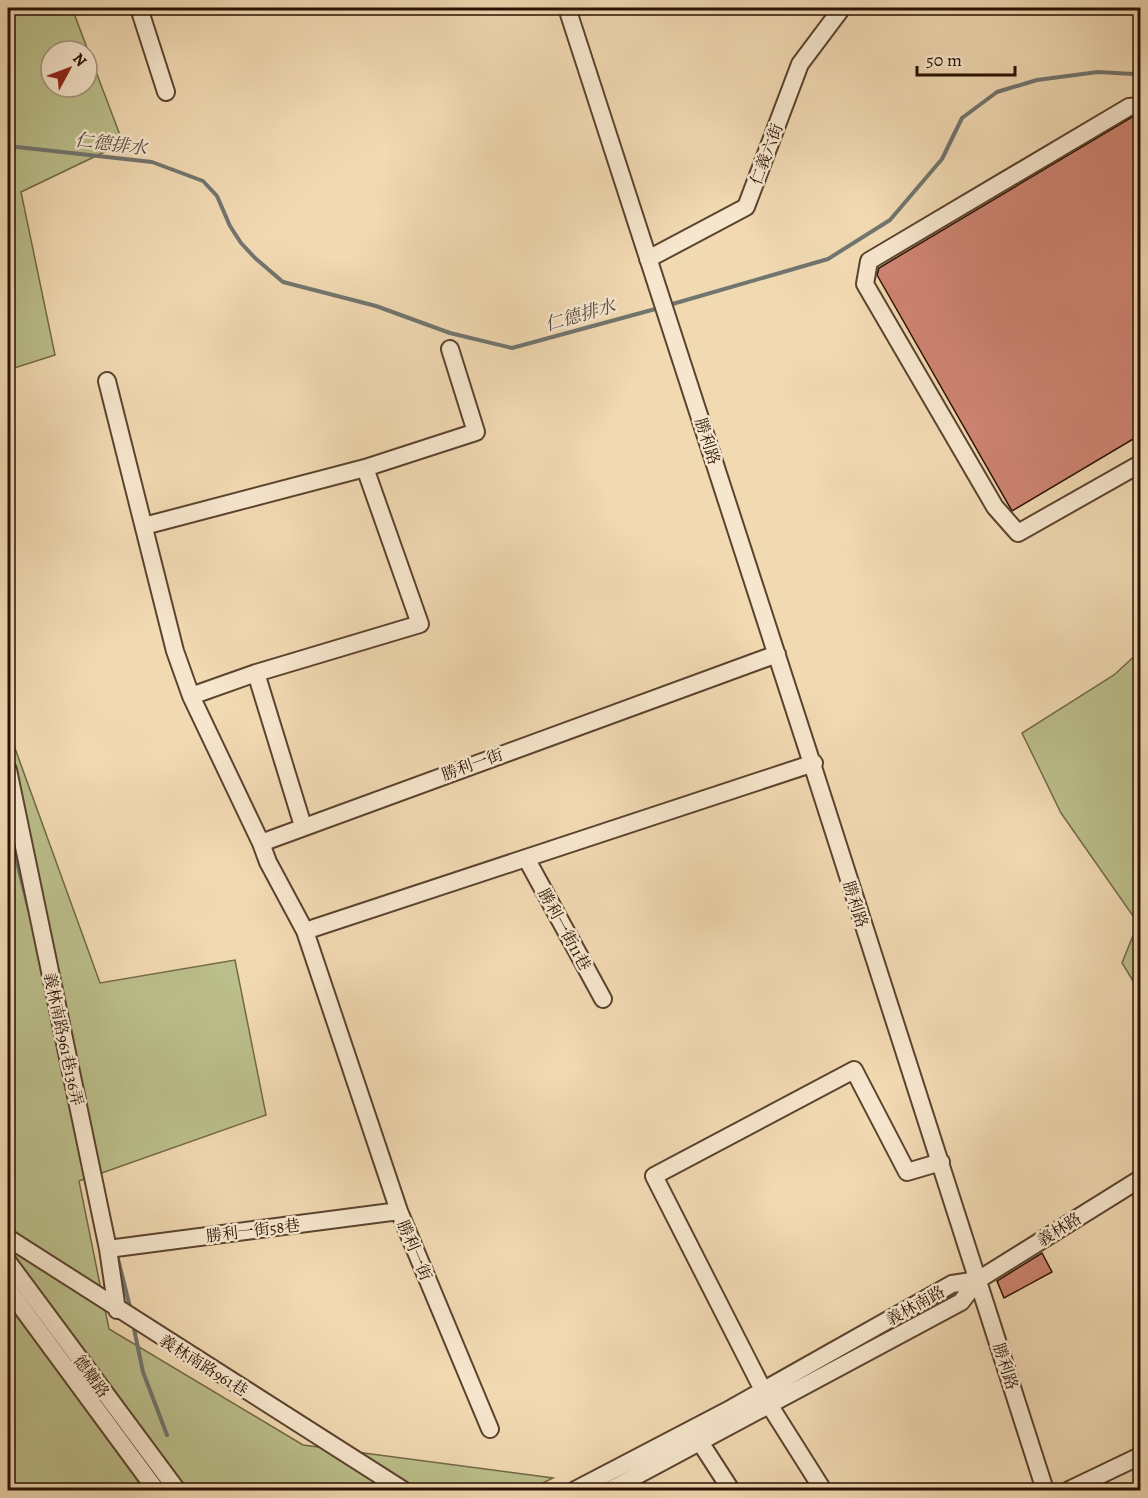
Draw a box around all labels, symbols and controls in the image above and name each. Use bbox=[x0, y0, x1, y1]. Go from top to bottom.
north arrow bbox=[39, 39, 99, 99]
scale bar bbox=[917, 39, 1014, 77]
text: N bbox=[67, 48, 92, 72]
text: 50 m bbox=[926, 48, 962, 72]
street label: 仁義六街 bbox=[745, 121, 789, 188]
water label: 仁德排水 bbox=[74, 128, 150, 161]
water label: 仁德排水 bbox=[542, 293, 620, 336]
street label: 勝利路 bbox=[689, 415, 725, 468]
street label: 勝利一街 bbox=[439, 744, 506, 786]
street label: 勝利路 bbox=[837, 878, 873, 931]
street label: 勝利一街11巷 bbox=[532, 884, 596, 975]
street label: 義林南路961巷136弄 bbox=[38, 971, 88, 1108]
street label: 義林路 bbox=[1033, 1208, 1086, 1252]
street label: 勝利一街58巷 bbox=[205, 1214, 301, 1248]
street label: 勝利一街 bbox=[391, 1217, 437, 1284]
street label: 義林南路 bbox=[882, 1281, 949, 1331]
street label: 義林南路961巷 bbox=[155, 1330, 252, 1402]
street label: 勝利路 bbox=[987, 1340, 1023, 1393]
street label: 德糖路 bbox=[68, 1351, 114, 1402]

